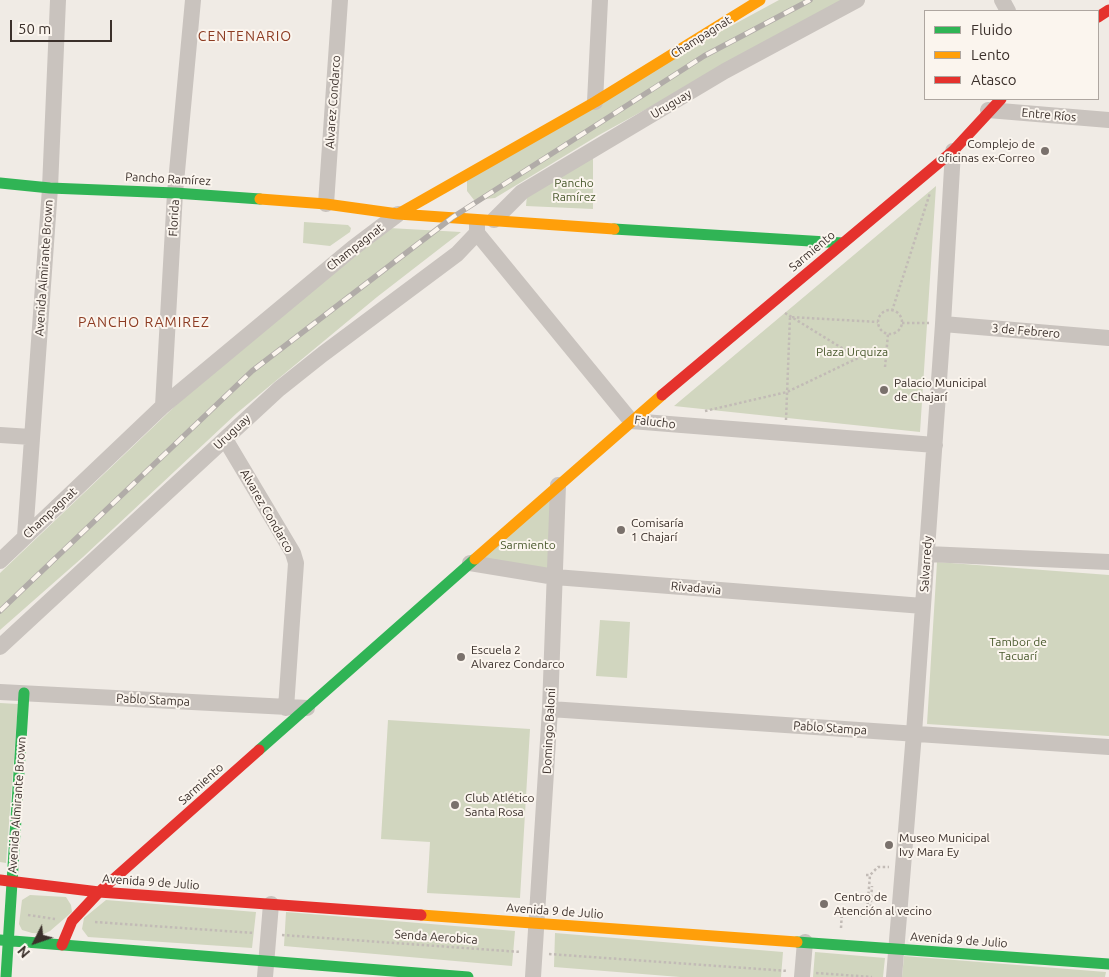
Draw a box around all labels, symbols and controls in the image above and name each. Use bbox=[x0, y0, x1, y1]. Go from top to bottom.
scale bar bbox=[12, 10, 115, 42]
legend bbox=[924, 10, 1099, 100]
street label: Champagnat bbox=[668, 13, 734, 61]
text: 50 m bbox=[18, 20, 51, 37]
text: Fluido bbox=[971, 21, 1013, 38]
district label: CENTENARIO bbox=[197, 28, 293, 44]
text: Lento bbox=[971, 46, 1010, 63]
street label: Alvarez Condarco bbox=[323, 55, 343, 149]
text: Atasco bbox=[971, 71, 1017, 88]
street label: Uruguay bbox=[648, 86, 694, 122]
street label: Entre Ríos bbox=[1021, 105, 1077, 125]
place label: Complejo de oficinas ex-Correo bbox=[938, 137, 1035, 165]
marker: Complejo de oficinas ex-Correo bbox=[1039, 145, 1051, 157]
street label: Pancho Ramírez bbox=[125, 170, 211, 188]
park label: Pancho Ramírez bbox=[552, 176, 596, 204]
street label: Avenida Almirante Brown bbox=[32, 199, 56, 337]
street label: Florida bbox=[166, 199, 182, 237]
street label: Champagnat bbox=[324, 220, 386, 274]
street label: Sarmiento bbox=[786, 228, 838, 274]
district label: PANCHO RAMIREZ bbox=[76, 314, 212, 330]
street label: 3 de Febrero bbox=[991, 321, 1061, 341]
park label: Plaza Urquiza bbox=[816, 345, 888, 359]
place label: Palacio Municipal de Chajarí bbox=[894, 376, 987, 404]
marker: Palacio Municipal de Chajarí bbox=[878, 384, 890, 396]
street label: Uruguay bbox=[211, 411, 253, 453]
street label: Falucho bbox=[634, 412, 676, 432]
street label: Alvarez Condarco bbox=[237, 467, 297, 555]
street label: Champagnat bbox=[20, 484, 80, 542]
place label: Comisaría 1 Chajarí bbox=[631, 516, 684, 544]
marker: Comisaría 1 Chajarí bbox=[615, 524, 627, 536]
street label: Salvarredy bbox=[917, 536, 935, 592]
park label: Sarmiento bbox=[500, 538, 556, 552]
street label: Rivadavia bbox=[670, 579, 722, 597]
park label: Tambor de Tacuarí bbox=[989, 635, 1047, 663]
place label: Escuela 2 Alvarez Condarco bbox=[471, 643, 565, 671]
marker: Escuela 2 Alvarez Condarco bbox=[455, 651, 467, 663]
street label: Domingo Baloni bbox=[540, 688, 558, 774]
street label: Pablo Stampa bbox=[116, 691, 190, 709]
street label: Pablo Stampa bbox=[793, 718, 867, 738]
street label: Avenida Almirante Brown bbox=[5, 736, 29, 874]
street label: Sarmiento bbox=[176, 760, 226, 808]
place label: Club Atlético Santa Rosa bbox=[465, 791, 535, 819]
marker: Club Atlético Santa Rosa bbox=[449, 799, 461, 811]
place label: Museo Municipal Ivy Mara Ey bbox=[899, 831, 990, 859]
marker: Museo Municipal Ivy Mara Ey bbox=[883, 839, 895, 851]
street label: Avenida 9 de Julio bbox=[102, 871, 200, 893]
place label: Centro de Atención al vecino bbox=[834, 890, 932, 918]
marker: Centro de Atención al vecino bbox=[818, 898, 830, 910]
street label: Avenida 9 de Julio bbox=[506, 900, 604, 922]
north arrow bbox=[10, 917, 60, 967]
street label: Senda Aerobica bbox=[394, 927, 478, 947]
street label: Avenida 9 de Julio bbox=[910, 929, 1008, 951]
text: N bbox=[14, 943, 33, 961]

